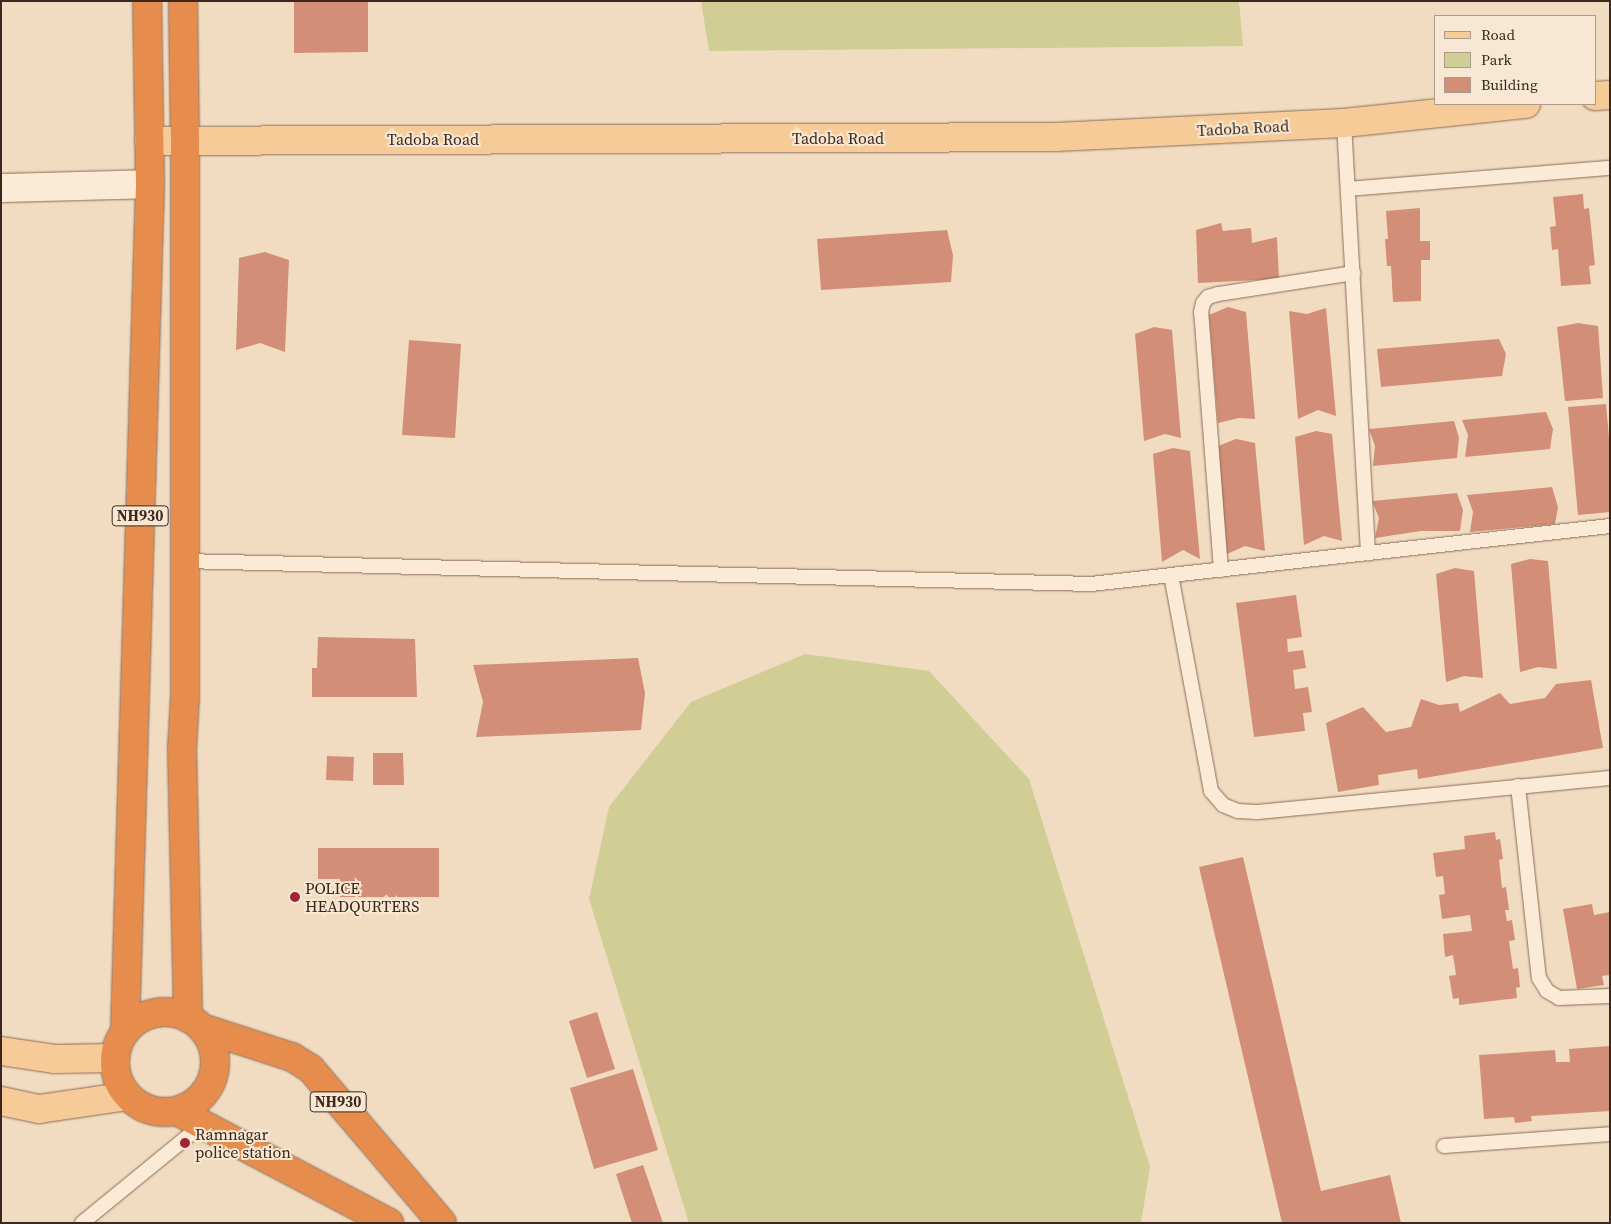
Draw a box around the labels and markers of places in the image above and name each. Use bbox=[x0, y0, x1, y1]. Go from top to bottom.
place label: POLICE HEADQURTERS bbox=[305, 878, 419, 916]
marker: POLICE HEADQURTERS bbox=[289, 891, 301, 903]
place label: Ramnagar police station bbox=[195, 1124, 291, 1162]
marker: Ramnagar police station bbox=[179, 1137, 191, 1149]

